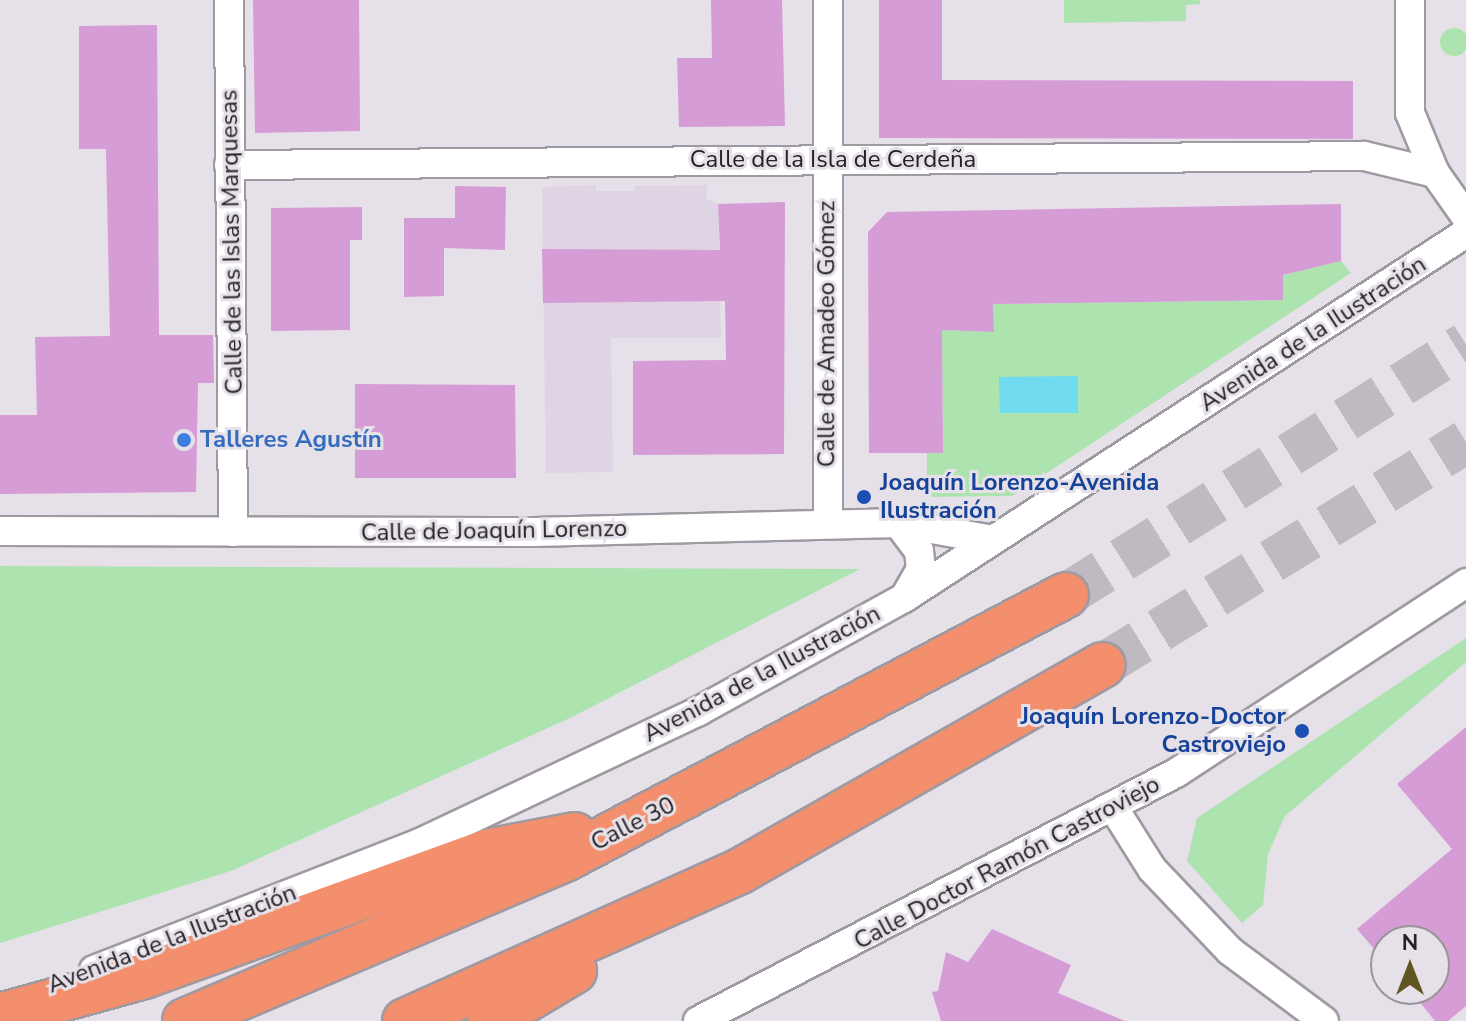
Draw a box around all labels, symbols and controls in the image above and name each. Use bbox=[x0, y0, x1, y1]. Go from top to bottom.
street label: Calle de las Islas Marquesas bbox=[215, 89, 249, 395]
street label: Calle de la Isla de Cerdeña bbox=[690, 146, 976, 174]
street label: Calle de Amadeo Gómez bbox=[813, 201, 841, 467]
street label: Avenida de la Ilustración bbox=[1194, 250, 1432, 418]
place label: Talleres Agustín bbox=[200, 426, 382, 454]
marker: Talleres Agustín bbox=[175, 431, 193, 449]
place label: Joaquín Lorenzo-Avenida Ilustración bbox=[880, 469, 1159, 525]
marker: Joaquín Lorenzo-Avenida Ilustración bbox=[855, 488, 873, 506]
street label: Calle de Joaquín Lorenzo bbox=[361, 514, 627, 548]
street label: Avenida de la Ilustración bbox=[639, 599, 885, 749]
place label: Joaquín Lorenzo-Doctor Castroviejo bbox=[1021, 703, 1286, 759]
marker: Joaquín Lorenzo-Doctor Castroviejo bbox=[1293, 722, 1311, 740]
street label: Calle Doctor Ramón Castroviejo bbox=[849, 770, 1165, 956]
street label: Calle 30 bbox=[586, 791, 680, 857]
street label: Avenida de la Ilustración bbox=[44, 878, 300, 1000]
north arrow bbox=[1370, 925, 1450, 1005]
text: N bbox=[1402, 928, 1418, 958]

